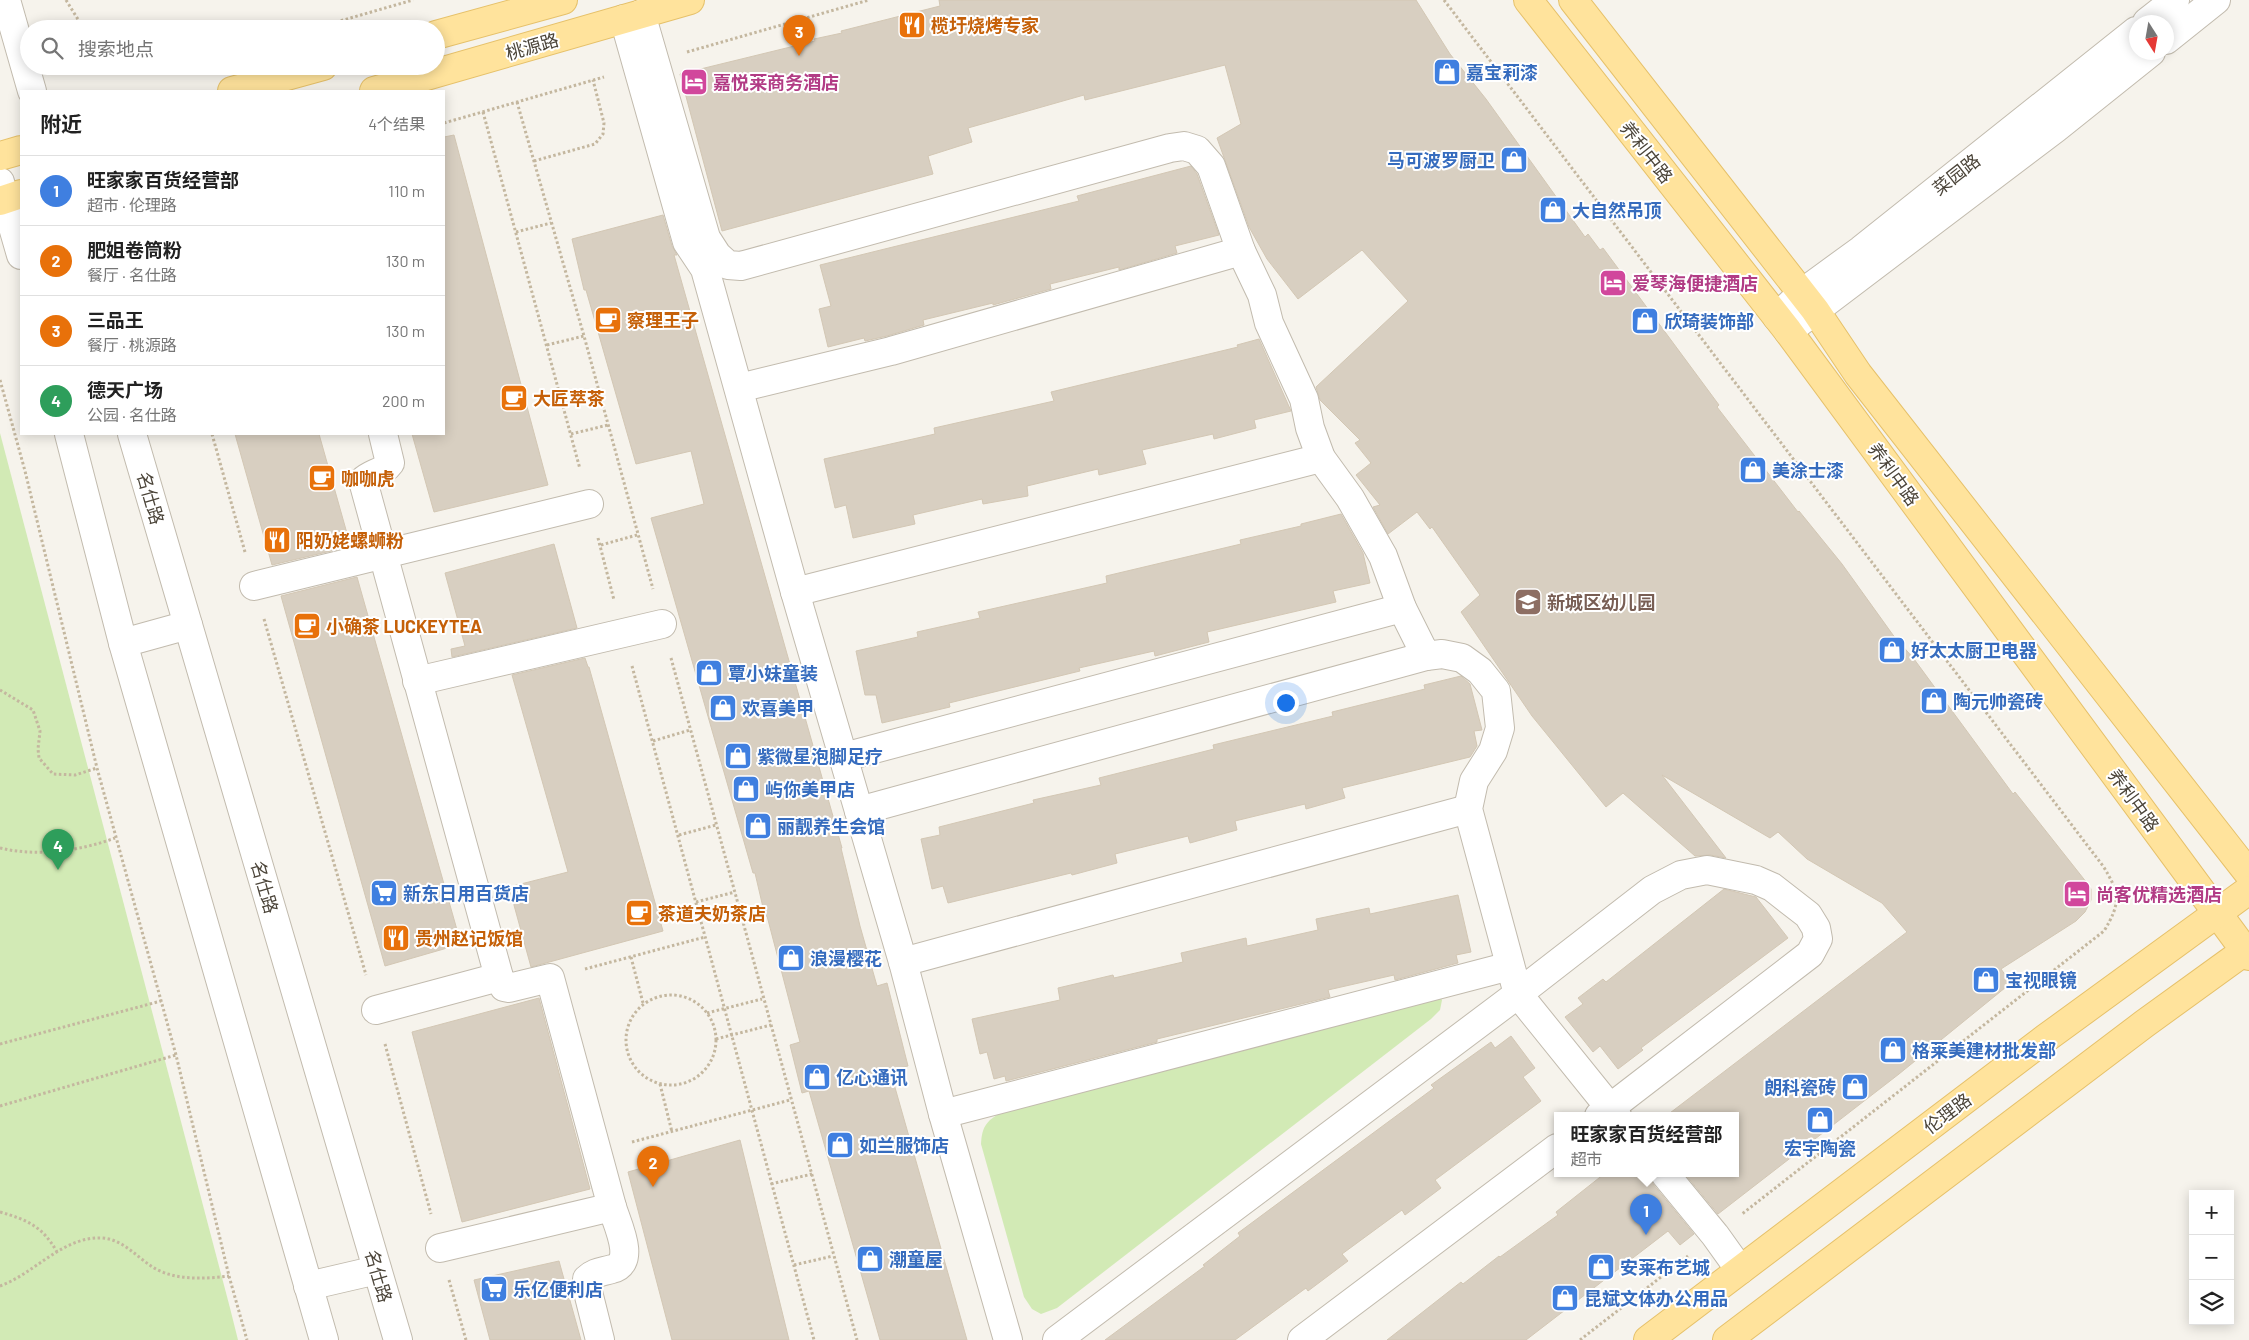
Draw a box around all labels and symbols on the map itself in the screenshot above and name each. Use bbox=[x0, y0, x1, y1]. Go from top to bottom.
restaurant icon: 榄圩烧烤专家 bbox=[897, 10, 927, 40]
place label: 榄圩烧烤专家 bbox=[931, 14, 1039, 36]
pin: 3 bbox=[783, 15, 815, 56]
north arrow bbox=[2129, 15, 2174, 60]
street label: 桃源路 bbox=[503, 28, 561, 64]
shop icon: 嘉宝莉漆 bbox=[1432, 57, 1462, 87]
place label: 嘉宝莉漆 bbox=[1466, 61, 1538, 83]
hotel icon: 嘉悦莱商务酒店 bbox=[679, 67, 709, 97]
place label: 嘉悦莱商务酒店 bbox=[713, 71, 839, 93]
street label: 养利中路 bbox=[1616, 117, 1678, 187]
shop icon: 马可波罗厨卫 bbox=[1499, 145, 1529, 175]
place label: 马可波罗厨卫 bbox=[1387, 149, 1495, 171]
street label: 菜园路 bbox=[1928, 149, 1984, 199]
shop icon: 大自然吊顶 bbox=[1538, 195, 1568, 225]
place label: 大自然吊顶 bbox=[1572, 199, 1662, 221]
hotel icon: 爱琴海便捷酒店 bbox=[1598, 268, 1628, 298]
place label: 爱琴海便捷酒店 bbox=[1632, 272, 1758, 294]
cafe icon: 察理王子 bbox=[593, 305, 623, 335]
shop icon: 欣琦装饰部 bbox=[1630, 306, 1660, 336]
place label: 察理王子 bbox=[627, 309, 699, 331]
place label: 欣琦装饰部 bbox=[1664, 310, 1754, 332]
cafe icon: 大匠萃茶 bbox=[499, 383, 529, 413]
place label: 大匠萃茶 bbox=[533, 387, 605, 409]
street label: 养利中路 bbox=[1864, 438, 1924, 510]
shop icon: 美涂士漆 bbox=[1738, 455, 1768, 485]
place label: 美涂士漆 bbox=[1772, 459, 1844, 481]
cafe icon: 咖咖虎 bbox=[307, 463, 337, 493]
place label: 咖咖虎 bbox=[341, 467, 395, 489]
street label: 名仕路 bbox=[133, 469, 169, 527]
restaurant icon: 阳奶姥螺蛳粉 bbox=[262, 525, 292, 555]
place label: 阳奶姥螺蛳粉 bbox=[296, 529, 404, 551]
school or university icon: 新城区幼儿园 bbox=[1513, 587, 1543, 617]
place label: 新城区幼儿园 bbox=[1547, 591, 1655, 613]
cafe icon: 小确茶 LUCKEYTEA bbox=[292, 611, 322, 641]
place label: 小确茶 LUCKEYTEA bbox=[326, 615, 482, 637]
shop icon: 好太太厨卫电器 bbox=[1877, 635, 1907, 665]
place label: 好太太厨卫电器 bbox=[1911, 639, 2037, 661]
shop icon: 覃小妹童装 bbox=[694, 658, 724, 688]
place label: 覃小妹童装 bbox=[728, 662, 818, 684]
shop icon: 陶元帅瓷砖 bbox=[1919, 686, 1949, 716]
your location bbox=[1273, 690, 1299, 716]
place label: 陶元帅瓷砖 bbox=[1953, 690, 2043, 712]
shop icon: 欢喜美甲 bbox=[708, 693, 738, 723]
place label: 欢喜美甲 bbox=[742, 697, 814, 719]
shop icon: 紫微星泡脚足疗 bbox=[723, 741, 753, 771]
place label: 紫微星泡脚足疗 bbox=[757, 745, 883, 767]
street label: 养利中路 bbox=[2104, 764, 2164, 836]
shop icon: 屿你美甲店 bbox=[731, 774, 761, 804]
place label: 屿你美甲店 bbox=[765, 778, 855, 800]
shop icon: 丽靓养生会馆 bbox=[743, 811, 773, 841]
place label: 丽靓养生会馆 bbox=[777, 815, 885, 837]
pin: 4 bbox=[42, 829, 74, 870]
street label: 名仕路 bbox=[247, 858, 283, 916]
supermarket icon: 新东日用百货店 bbox=[369, 878, 399, 908]
hotel icon: 尚客优精选酒店 bbox=[2062, 879, 2092, 909]
place label: 新东日用百货店 bbox=[403, 882, 529, 904]
place label: 尚客优精选酒店 bbox=[2096, 883, 2222, 905]
cafe icon: 茶道夫奶茶店 bbox=[624, 898, 654, 928]
place label: 茶道夫奶茶店 bbox=[658, 902, 766, 924]
restaurant icon: 贵州赵记饭馆 bbox=[381, 923, 411, 953]
place label: 贵州赵记饭馆 bbox=[415, 927, 523, 949]
shop icon: 浪漫樱花 bbox=[776, 943, 806, 973]
place label: 浪漫樱花 bbox=[810, 947, 882, 969]
shop icon: 宝视眼镜 bbox=[1971, 965, 2001, 995]
place label: 宝视眼镜 bbox=[2005, 969, 2077, 991]
shop icon: 格莱美建材批发部 bbox=[1878, 1035, 1908, 1065]
place label: 格莱美建材批发部 bbox=[1912, 1039, 2056, 1061]
shop icon: 亿心通讯 bbox=[802, 1062, 832, 1092]
place label: 亿心通讯 bbox=[836, 1066, 908, 1088]
shop icon: 朗科瓷砖 bbox=[1840, 1072, 1870, 1102]
place label: 朗科瓷砖 bbox=[1764, 1076, 1836, 1098]
street label: 伦理路 bbox=[1919, 1088, 1975, 1138]
shop icon: 宏宇陶瓷 bbox=[1805, 1105, 1835, 1135]
shop icon: 如兰服饰店 bbox=[825, 1130, 855, 1160]
place label: 如兰服饰店 bbox=[859, 1134, 949, 1156]
place label: 宏宇陶瓷 bbox=[1784, 1137, 1856, 1159]
pin: 2 bbox=[637, 1146, 669, 1187]
pin: 1 bbox=[1630, 1194, 1662, 1235]
shop icon: 潮童屋 bbox=[855, 1244, 885, 1274]
street label: 名仕路 bbox=[361, 1247, 397, 1305]
place label: 潮童屋 bbox=[889, 1248, 943, 1270]
shop icon: 安莱布艺城 bbox=[1586, 1252, 1616, 1282]
place label: 安莱布艺城 bbox=[1620, 1256, 1710, 1278]
supermarket icon: 乐亿便利店 bbox=[479, 1274, 509, 1304]
place label: 乐亿便利店 bbox=[513, 1278, 603, 1300]
shop icon: 昆斌文体办公用品 bbox=[1550, 1283, 1580, 1313]
place label: 昆斌文体办公用品 bbox=[1584, 1287, 1728, 1309]

